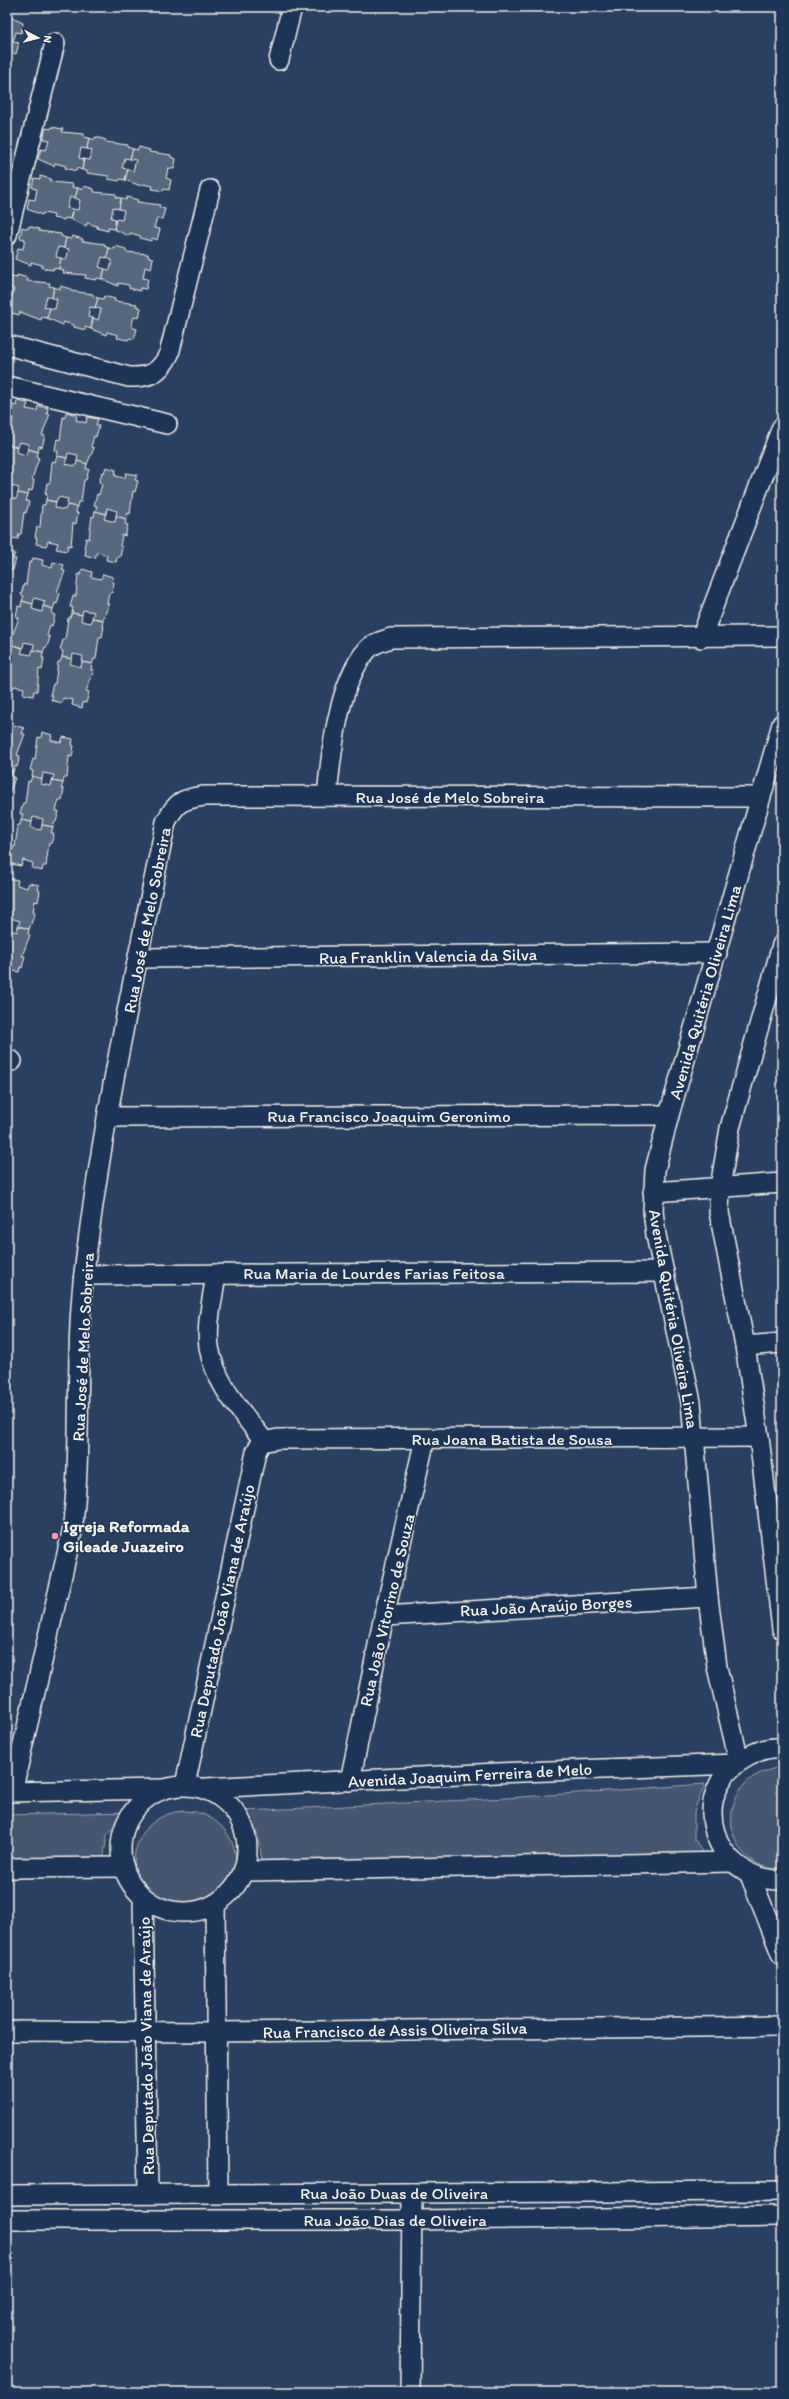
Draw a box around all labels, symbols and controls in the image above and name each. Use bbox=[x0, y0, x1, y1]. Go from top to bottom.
north arrow bbox=[18, 18, 58, 58]
text: N bbox=[41, 35, 54, 44]
street label: Rua José de Melo Sobreira bbox=[355, 787, 545, 807]
street label: Rua José de Melo Sobreira bbox=[119, 825, 175, 1015]
street label: Avenida Quitéria Oliveira Lima bbox=[665, 882, 745, 1102]
street label: Rua Franklin Valencia da Silva bbox=[319, 944, 537, 968]
street label: Rua Francisco Joaquim Geronimo bbox=[267, 1106, 511, 1126]
street label: Avenida Quitéria Oliveira Lima bbox=[645, 1208, 703, 1430]
street label: Rua José de Melo Sobreira bbox=[68, 1252, 98, 1442]
street label: Rua Maria de Lourdes Farias Feitosa bbox=[243, 1263, 505, 1283]
street label: Rua Joana Batista de Sousa bbox=[411, 1429, 613, 1449]
street label: Rua Deputado João Viana de Araújo bbox=[185, 1483, 259, 1739]
street label: Rua João Vitorino de Souza bbox=[355, 1511, 419, 1708]
place label: Igreja Reformada Gileade Juazeiro bbox=[63, 1516, 190, 1556]
marker: Igreja Reformada Gileade Juazeiro bbox=[50, 1531, 60, 1541]
street label: Rua João Araújo Borges bbox=[459, 1591, 633, 1621]
street label: Avenida Joaquim Ferreira de Melo bbox=[347, 1759, 593, 1791]
street label: Rua Deputado João Viana de Araújo bbox=[134, 1917, 158, 2175]
street label: Rua Francisco de Assis Oliveira Silva bbox=[262, 2018, 528, 2042]
street label: Rua João Duas de Oliveira bbox=[300, 2183, 488, 2203]
street label: Rua João Dias de Oliveira bbox=[303, 2210, 487, 2230]

